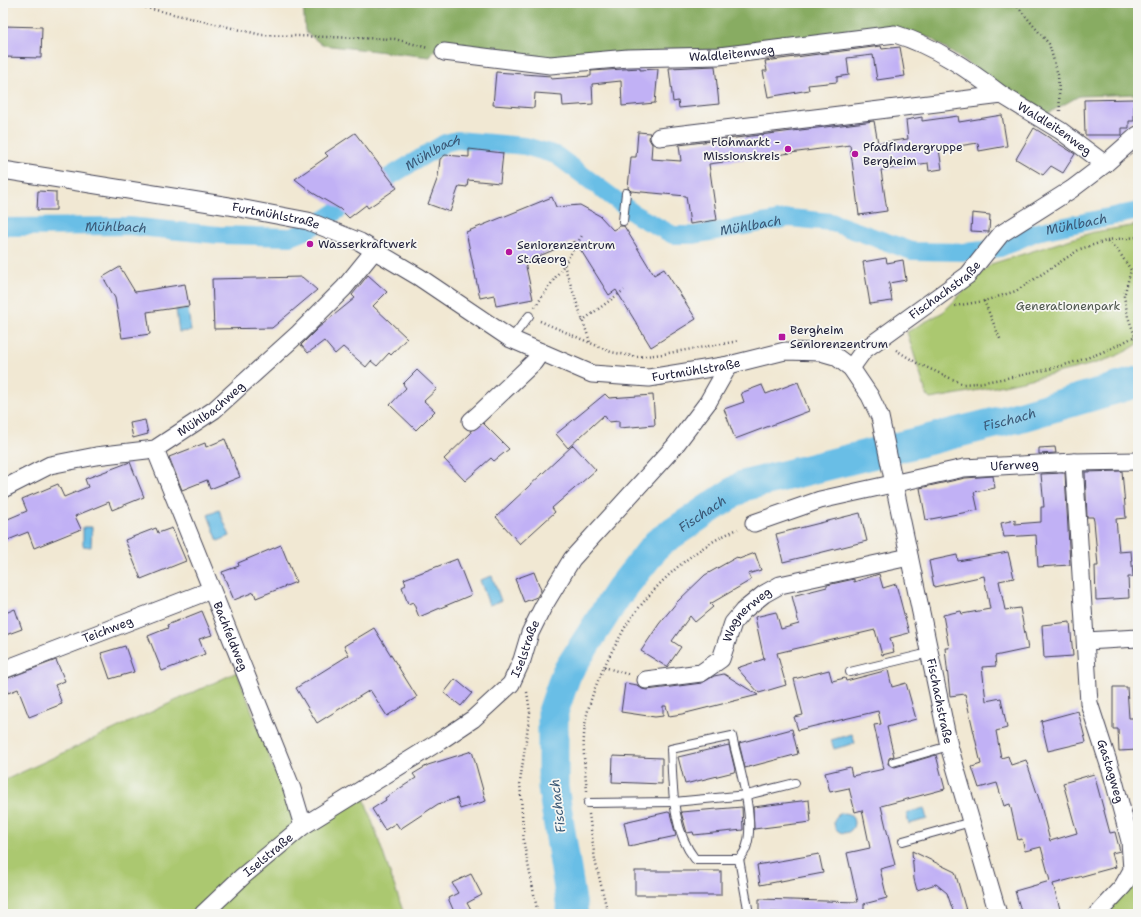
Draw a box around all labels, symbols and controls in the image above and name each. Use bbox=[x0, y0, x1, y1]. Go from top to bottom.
street label: Waldleitenweg bbox=[689, 41, 775, 65]
street label: Waldleitenweg bbox=[1014, 98, 1095, 159]
water label: Mühlbach bbox=[402, 132, 462, 174]
place label: Flohmarkt - Missionskreis bbox=[703, 134, 780, 164]
place label: Pfadfindergruppe Bergheim bbox=[863, 139, 963, 169]
marker: Flohmarkt - Missionskreis bbox=[783, 144, 793, 154]
marker: Pfadfindergruppe Bergheim bbox=[850, 149, 860, 159]
street label: Furtmühlstraße bbox=[231, 199, 323, 233]
water label: Mühlbach bbox=[1044, 210, 1109, 239]
water label: Mühlbach bbox=[719, 212, 783, 239]
water label: Mühlbach bbox=[85, 218, 148, 237]
place label: Wasserkraftwerk bbox=[318, 236, 417, 252]
place label: Seniorenzentrum St.Georg bbox=[517, 237, 615, 267]
marker: Wasserkraftwerk bbox=[305, 239, 315, 249]
marker: Seniorenzentrum St.Georg bbox=[504, 247, 514, 257]
street label: Fischachstraße bbox=[906, 257, 984, 323]
park label: Generationenpark bbox=[1016, 298, 1120, 314]
place label: Bergheim Seniorenzentrum bbox=[790, 322, 888, 352]
marker: Bergheim Seniorenzentrum bbox=[777, 332, 787, 342]
street label: Furtmühlstraße bbox=[651, 354, 742, 385]
street label: Mühlbachweg bbox=[174, 378, 248, 440]
water label: Fischach bbox=[981, 404, 1038, 435]
street label: Uferweg bbox=[990, 456, 1039, 475]
water label: Fischach bbox=[675, 492, 730, 536]
street label: Wagnerweg bbox=[719, 583, 774, 644]
street label: Bachfeldweg bbox=[209, 599, 252, 673]
street label: Teichweg bbox=[80, 613, 135, 647]
street label: Iselstraße bbox=[507, 617, 543, 680]
street label: Fischachstraße bbox=[923, 657, 956, 746]
street label: Gastagweg bbox=[1093, 737, 1128, 805]
water label: Fischach bbox=[546, 778, 569, 834]
street label: Iselstraße bbox=[240, 829, 297, 880]

